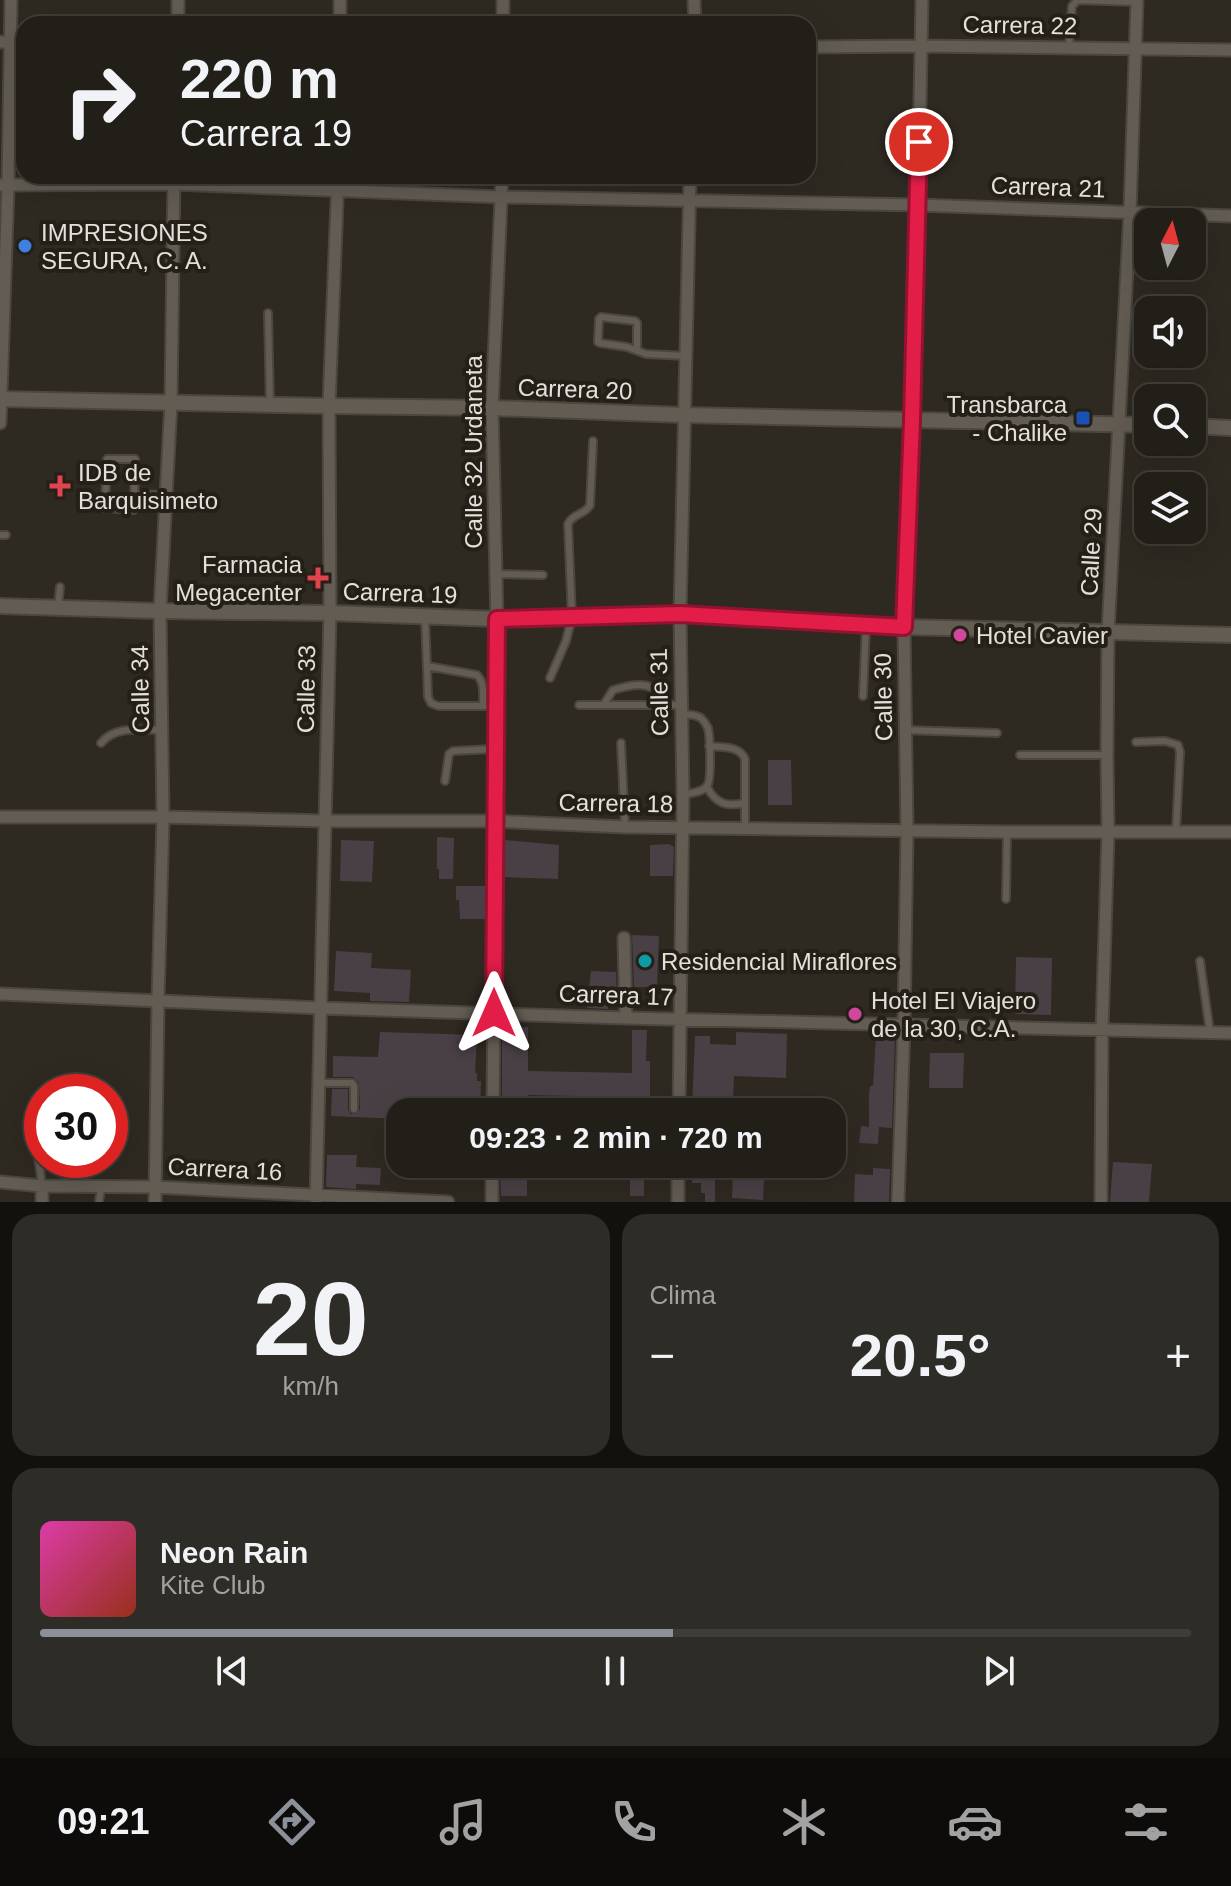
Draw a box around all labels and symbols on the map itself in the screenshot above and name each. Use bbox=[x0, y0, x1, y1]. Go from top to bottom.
street label: Carrera 22 bbox=[962, 11, 1078, 39]
pin bbox=[885, 108, 953, 176]
street label: Carrera 21 bbox=[990, 172, 1106, 202]
north arrow bbox=[1134, 208, 1206, 280]
place label: IMPRESIONES SEGURA, C. A. bbox=[41, 219, 208, 274]
marker: IMPRESIONES SEGURA, C. A. bbox=[16, 237, 34, 255]
street label: Calle 32 Urdaneta bbox=[460, 355, 487, 549]
street label: Carrera 20 bbox=[517, 374, 633, 404]
place label: Transbarca - Chalike bbox=[947, 391, 1068, 446]
marker: Transbarca - Chalike bbox=[1074, 409, 1092, 427]
place label: IDB de Barquisimeto bbox=[78, 459, 218, 514]
marker: IDB de Barquisimeto bbox=[49, 475, 71, 497]
street label: Calle 29 bbox=[1075, 507, 1107, 597]
place label: Farmacia Megacenter bbox=[175, 551, 303, 606]
marker: Farmacia Megacenter bbox=[309, 569, 327, 587]
street label: Carrera 19 bbox=[342, 578, 458, 608]
place label: Hotel Cavier bbox=[976, 622, 1108, 649]
marker: Hotel Cavier bbox=[951, 626, 969, 644]
street label: Calle 34 bbox=[126, 645, 154, 733]
street label: Calle 33 bbox=[292, 645, 320, 733]
street label: Calle 31 bbox=[645, 648, 673, 736]
street label: Calle 30 bbox=[869, 653, 897, 741]
street label: Carrera 18 bbox=[558, 789, 674, 817]
place label: Residencial Miraflores bbox=[661, 948, 897, 975]
marker: Residencial Miraflores bbox=[636, 952, 654, 970]
position arrow bbox=[452, 971, 536, 1055]
street label: Carrera 17 bbox=[558, 980, 674, 1010]
place label: Hotel El Viajero de la 30, C.A. bbox=[871, 987, 1036, 1042]
marker: Hotel El Viajero de la 30, C.A. bbox=[846, 1005, 864, 1023]
speed limit sign: 30 bbox=[24, 1074, 128, 1178]
street label: Carrera 16 bbox=[167, 1153, 283, 1185]

